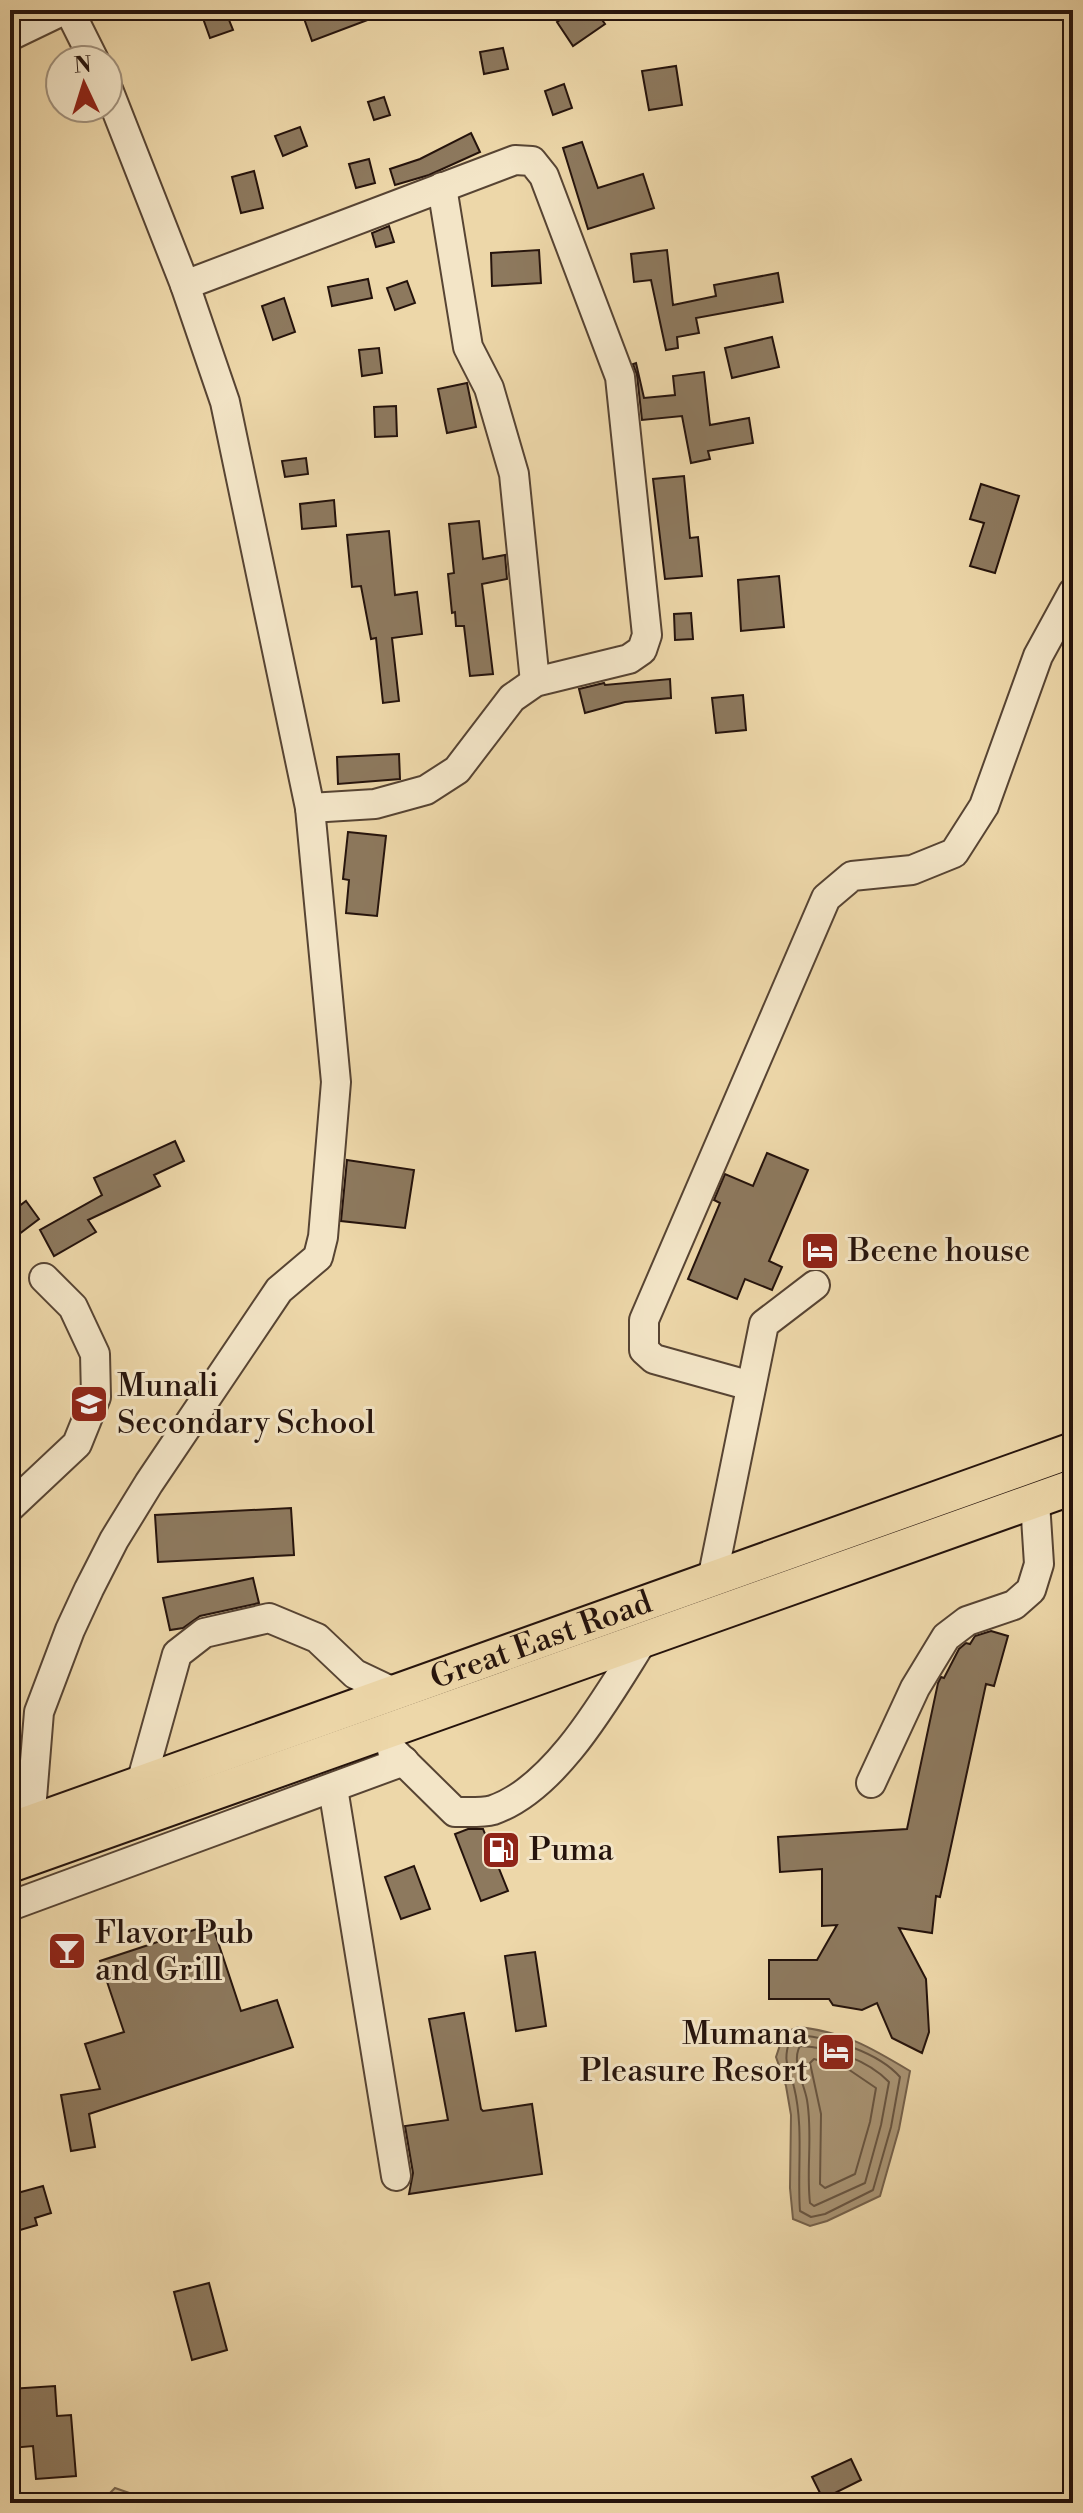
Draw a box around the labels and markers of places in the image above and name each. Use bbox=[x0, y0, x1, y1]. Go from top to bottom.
hotel icon: Beene house bbox=[799, 1230, 841, 1272]
place label: Beene house bbox=[847, 1231, 1030, 1271]
place label: Munali Secondary School bbox=[117, 1366, 376, 1443]
school or university icon: Munali Secondary School bbox=[68, 1383, 110, 1425]
fuel station icon: Puma bbox=[480, 1829, 522, 1871]
place label: Puma bbox=[529, 1830, 614, 1870]
place label: Flavor Pub and Grill bbox=[95, 1913, 254, 1990]
bar icon: Flavor Pub and Grill bbox=[46, 1930, 88, 1972]
place label: Mumana Pleasure Resort bbox=[580, 2014, 809, 2091]
hotel icon: Mumana Pleasure Resort bbox=[815, 2031, 857, 2073]

